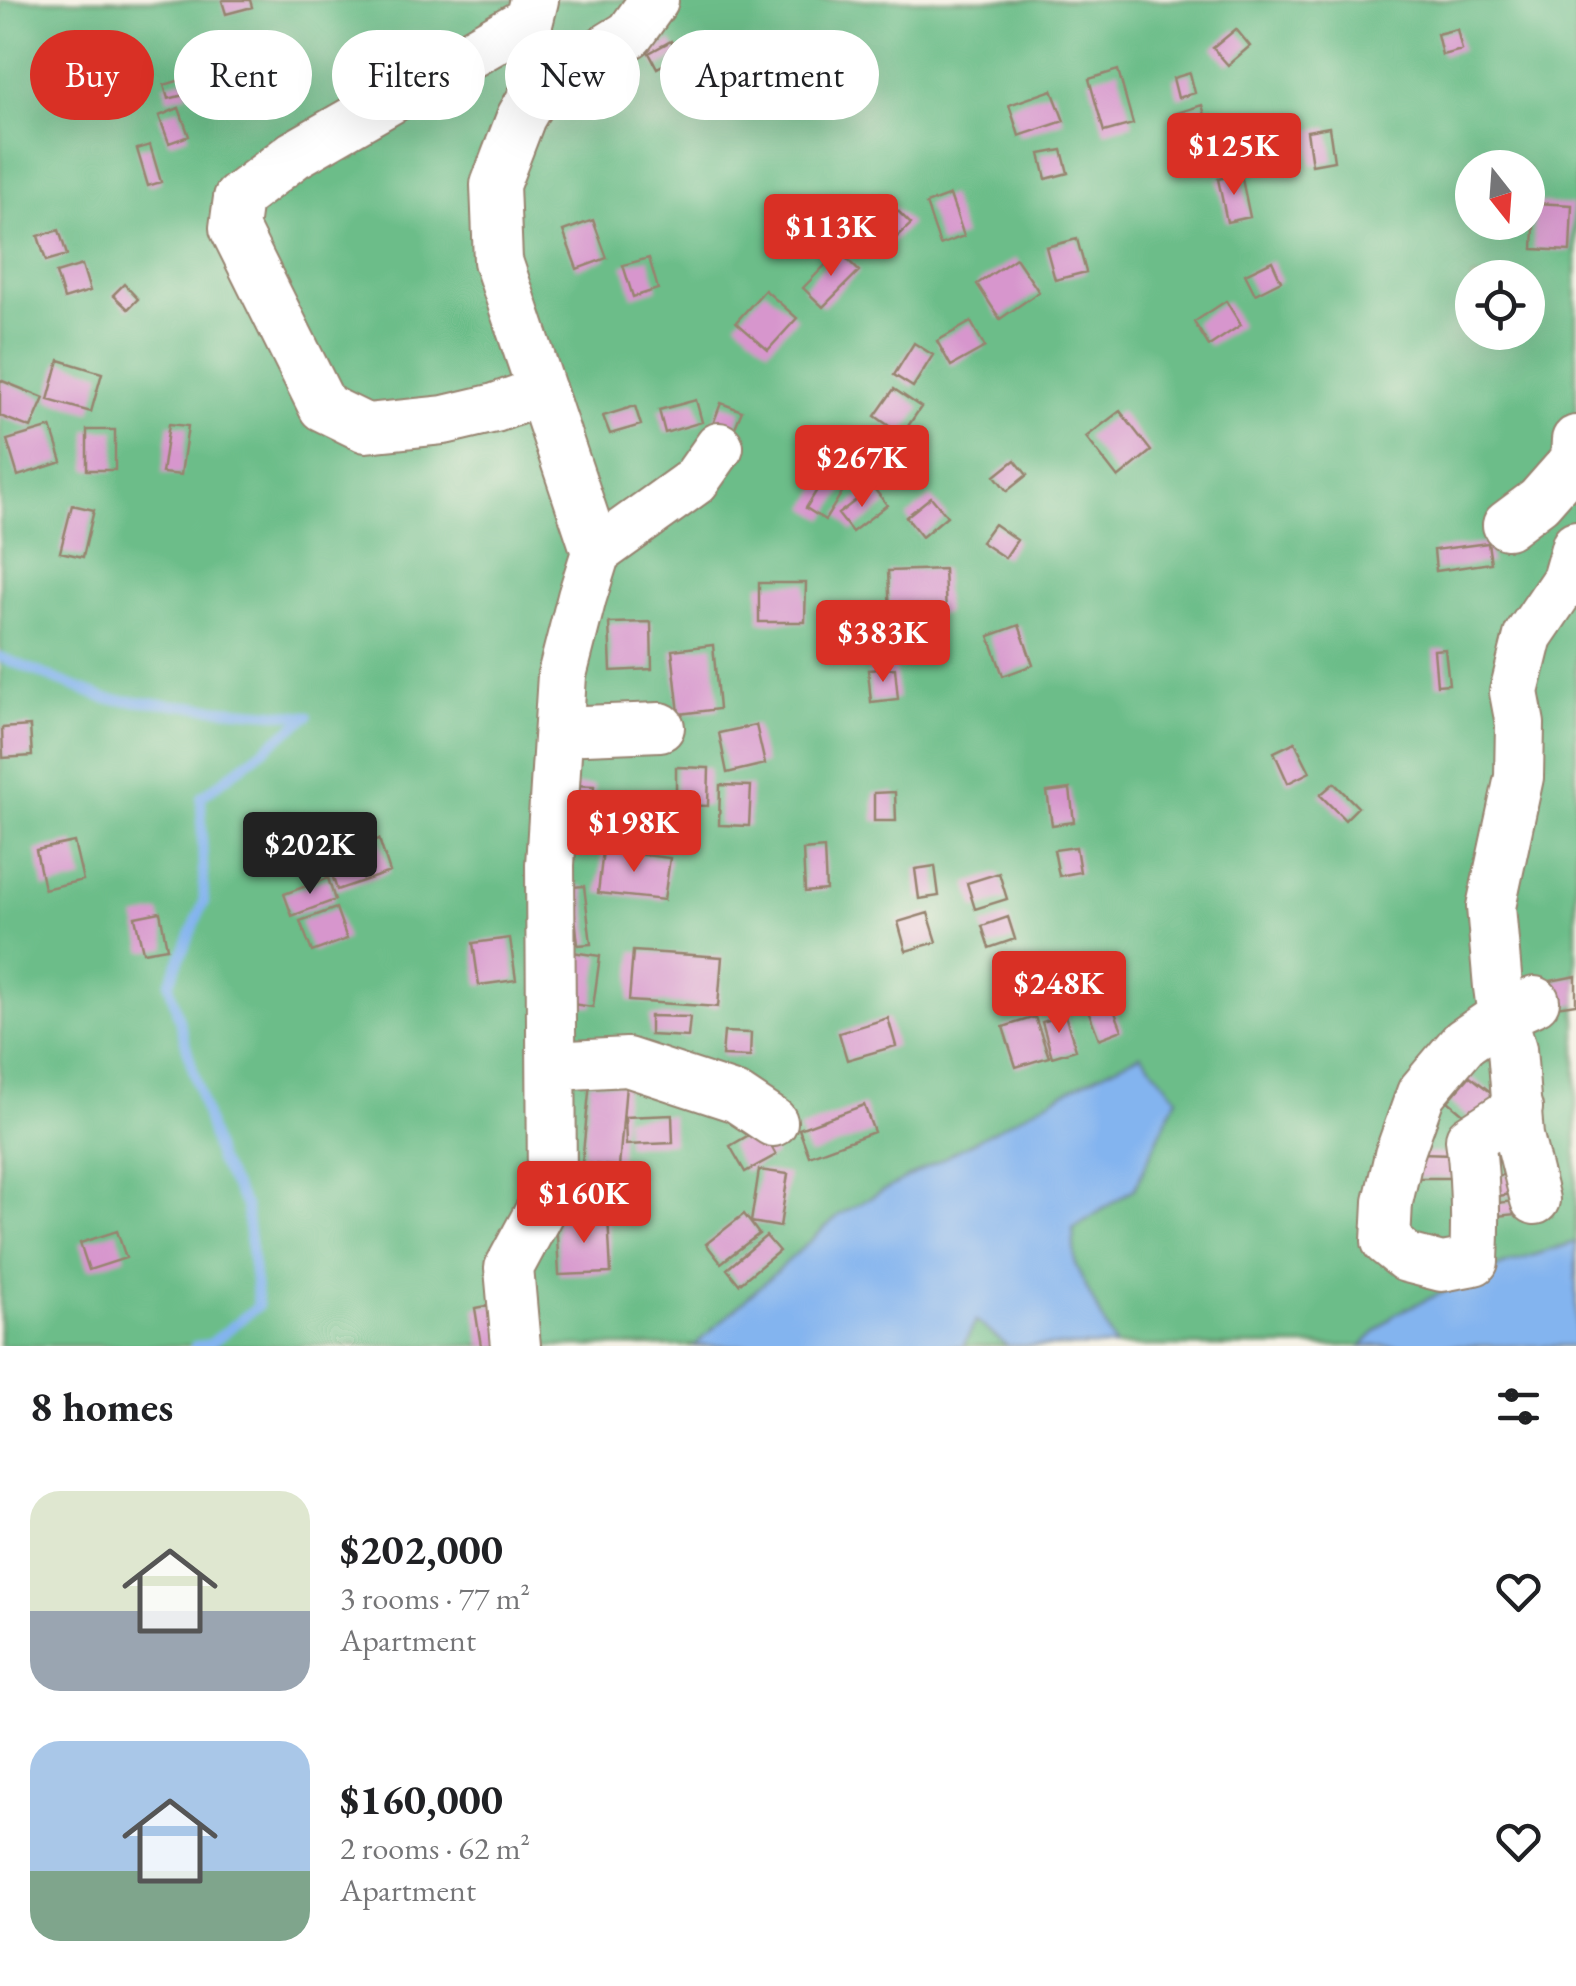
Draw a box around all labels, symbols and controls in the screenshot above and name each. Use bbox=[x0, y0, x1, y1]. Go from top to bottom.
chip: Buy bbox=[30, 30, 154, 120]
chip: Rent bbox=[174, 30, 312, 120]
chip: Filters bbox=[332, 30, 485, 120]
chip: New bbox=[505, 30, 640, 120]
chip: Apartment bbox=[660, 30, 879, 120]
pin: $125K bbox=[1164, 113, 1304, 198]
text: $125K bbox=[1189, 124, 1279, 166]
north arrow bbox=[1455, 150, 1545, 240]
map controls bbox=[1455, 150, 1545, 350]
pin: $113K bbox=[761, 194, 901, 279]
text: $113K bbox=[786, 205, 876, 247]
button: locate bbox=[1455, 260, 1545, 350]
pin: $267K bbox=[792, 425, 932, 510]
text: $267K bbox=[817, 436, 907, 478]
pin: $383K bbox=[813, 600, 953, 685]
text: $383K bbox=[838, 611, 928, 653]
pin: $198K bbox=[564, 790, 704, 875]
text: $198K bbox=[589, 801, 679, 843]
pin: $202K bbox=[240, 812, 380, 897]
text: $202K bbox=[265, 823, 355, 865]
pin: $248K bbox=[989, 951, 1129, 1036]
text: $248K bbox=[1014, 962, 1104, 1004]
pin: $160K bbox=[514, 1161, 654, 1246]
text: $160K bbox=[539, 1172, 629, 1214]
text: 8 homes bbox=[30, 1379, 173, 1434]
icon: filters bbox=[1491, 1379, 1546, 1434]
text: $202,000 bbox=[340, 1522, 503, 1577]
icon: home bbox=[110, 1531, 230, 1651]
icon: heart bbox=[1491, 1564, 1546, 1619]
text: 3 rooms · 77 m² bbox=[340, 1577, 530, 1619]
text: Apartment bbox=[340, 1619, 476, 1661]
text: $160,000 bbox=[340, 1772, 503, 1827]
icon: home bbox=[110, 1781, 230, 1901]
icon: heart bbox=[1491, 1814, 1546, 1869]
text: 2 rooms · 62 m² bbox=[340, 1827, 530, 1869]
text: Apartment bbox=[340, 1869, 476, 1911]

